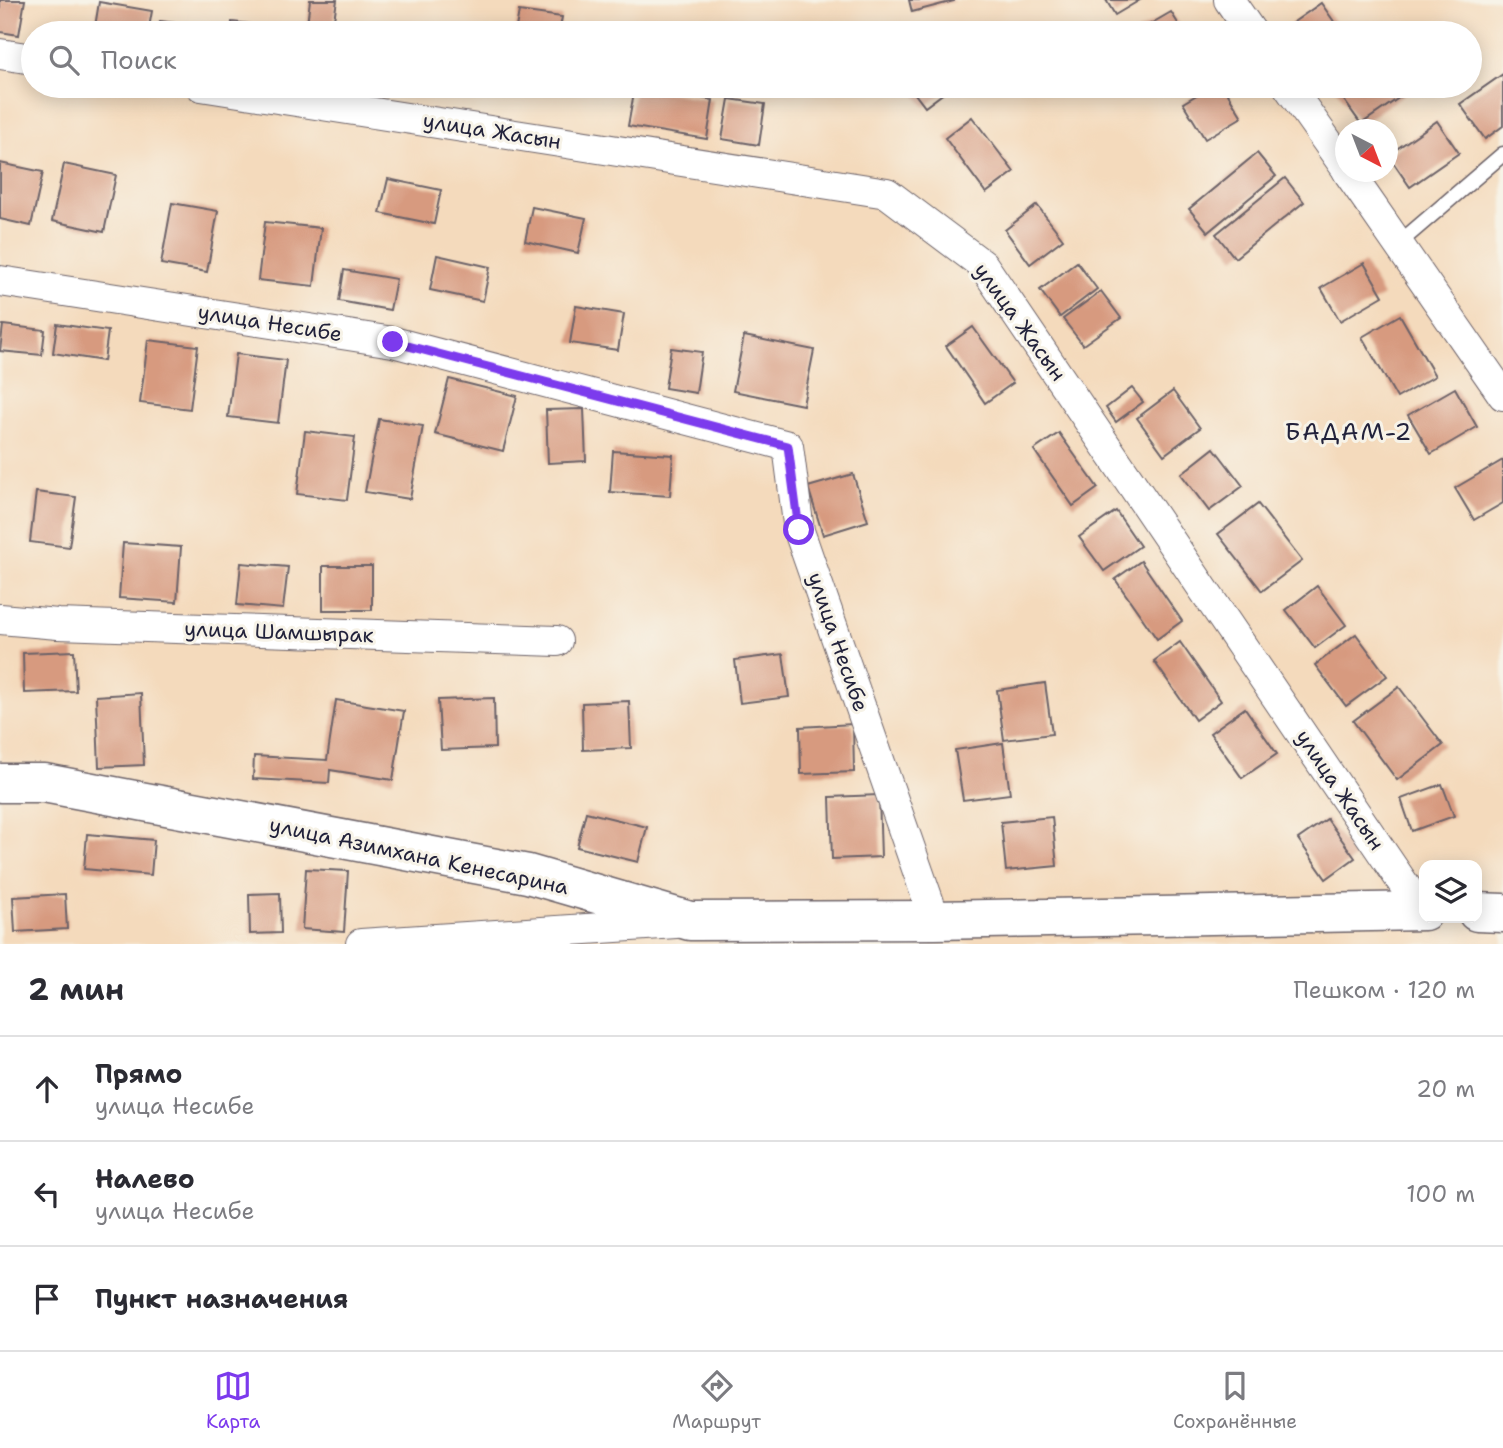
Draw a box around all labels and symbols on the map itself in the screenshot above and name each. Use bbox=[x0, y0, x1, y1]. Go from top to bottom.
street label: улица Жасын bbox=[421, 106, 563, 156]
north arrow bbox=[1335, 119, 1398, 182]
street label: улица Жасын bbox=[968, 257, 1072, 387]
street label: улица Несибе bbox=[196, 298, 344, 348]
route end bbox=[377, 326, 408, 357]
district label: БАДАМ-2 bbox=[1285, 416, 1413, 448]
route start bbox=[783, 514, 814, 545]
street label: улица Несибе bbox=[801, 569, 875, 715]
street label: улица Шамшырак bbox=[184, 615, 374, 649]
street label: улица Жасын bbox=[1289, 724, 1391, 856]
street label: улица Азимхана Кенесарина bbox=[267, 811, 571, 901]

